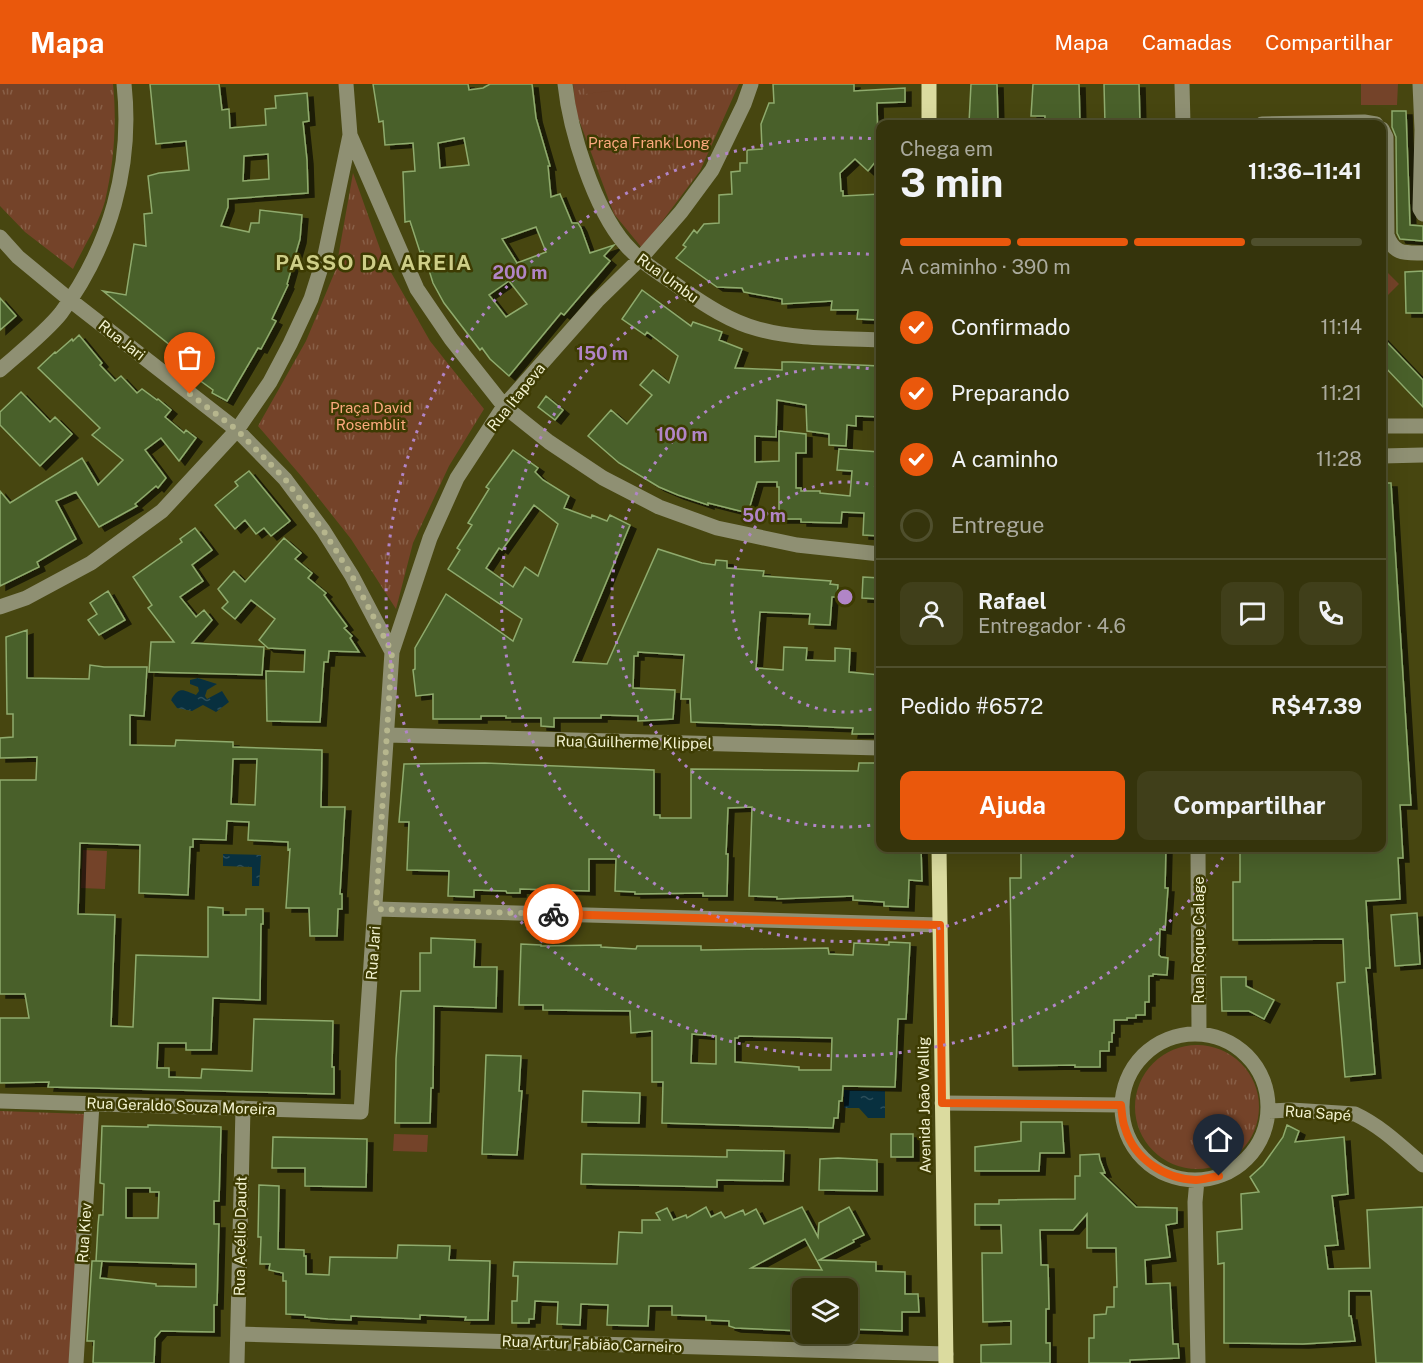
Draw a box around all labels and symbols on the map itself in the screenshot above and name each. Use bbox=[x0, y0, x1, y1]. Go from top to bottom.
park label: Praça Frank Long bbox=[588, 134, 710, 151]
district label: PASSO DA AREIA bbox=[275, 250, 473, 275]
street label: Rua Umbu bbox=[634, 250, 702, 306]
text: 200 m bbox=[493, 262, 547, 283]
street label: Rua Jari bbox=[95, 317, 149, 363]
pin bbox=[164, 332, 215, 394]
text: 150 m bbox=[576, 343, 628, 364]
street label: Rua Itapeva bbox=[484, 360, 548, 434]
park label: Praça David Rosemblit bbox=[330, 399, 412, 433]
text: 100 m bbox=[656, 424, 708, 445]
text: 50 m bbox=[742, 505, 786, 526]
centre of rings bbox=[835, 587, 855, 607]
street label: Rua Guilherme Klippel bbox=[556, 732, 712, 752]
street label: Rua Roque Calage bbox=[1190, 876, 1207, 1004]
courier bbox=[523, 884, 583, 944]
street label: Rua Jari bbox=[363, 925, 383, 981]
street label: Avenida João Wallig bbox=[914, 1036, 934, 1174]
street label: Rua Geraldo Souza Moreira bbox=[86, 1094, 276, 1118]
street label: Rua Sapé bbox=[1284, 1102, 1352, 1124]
pin bbox=[1193, 1114, 1244, 1176]
street label: Rua Acélio Daudt bbox=[230, 1176, 250, 1296]
street label: Rua Kiev bbox=[73, 1202, 95, 1264]
street label: Rua Artur Fabião Carneiro bbox=[501, 1332, 683, 1356]

